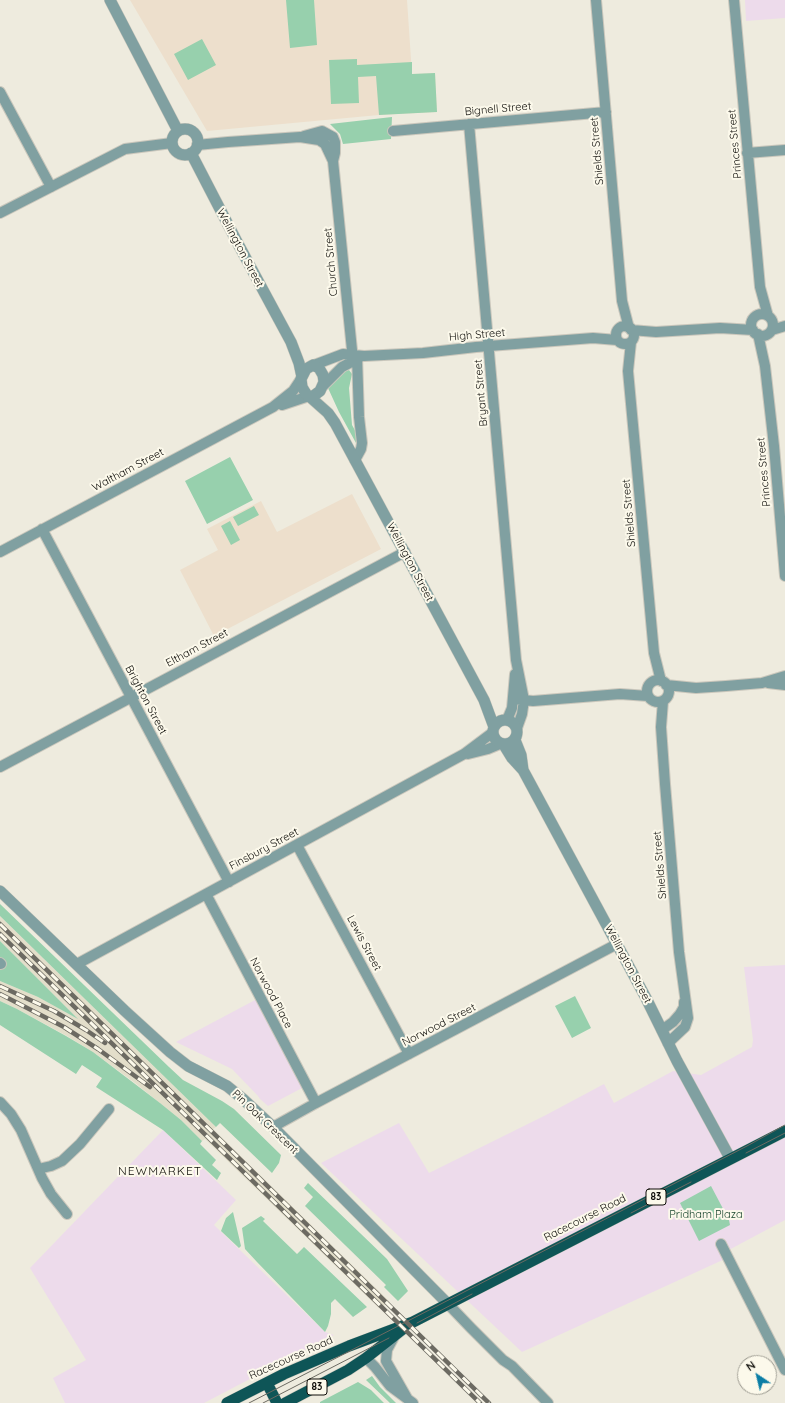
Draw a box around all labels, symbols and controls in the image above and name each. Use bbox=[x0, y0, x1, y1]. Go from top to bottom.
street label: Bignell Street bbox=[464, 100, 532, 118]
street label: Princes Street bbox=[725, 109, 745, 179]
street label: Shields Street bbox=[587, 116, 607, 186]
street label: Wellington Street bbox=[214, 206, 266, 290]
street label: Church Street bbox=[321, 227, 341, 297]
street label: High Street bbox=[448, 326, 506, 344]
street label: Bryant Street bbox=[471, 359, 491, 427]
street label: Princes Street bbox=[754, 437, 774, 507]
street label: Waltham Street bbox=[90, 446, 166, 494]
street label: Shields Street bbox=[619, 478, 639, 548]
street label: Wellington Street bbox=[384, 520, 436, 604]
street label: Eltham Street bbox=[164, 626, 230, 670]
street label: Brighton Street bbox=[122, 663, 170, 737]
street label: Finsbury Street bbox=[227, 825, 301, 873]
street label: Shields Street bbox=[650, 830, 670, 900]
street label: Lewis Street bbox=[344, 913, 384, 973]
street label: Wellington Street bbox=[602, 922, 654, 1006]
street label: Norwood Place bbox=[247, 955, 295, 1031]
street label: Norwood Street bbox=[400, 1001, 478, 1049]
street label: Pin Oak Crescent bbox=[229, 1087, 301, 1157]
district label: NEWMARKET bbox=[118, 1164, 202, 1178]
road number: 83 bbox=[646, 1189, 666, 1205]
street label: Racecourse Road bbox=[542, 1192, 628, 1244]
park label: Pridham Plaza bbox=[669, 1208, 743, 1222]
street label: Racecourse Road bbox=[247, 1334, 335, 1382]
north arrow bbox=[737, 1355, 777, 1395]
text: N bbox=[743, 1358, 758, 1374]
road number: 83 bbox=[307, 1379, 327, 1395]

